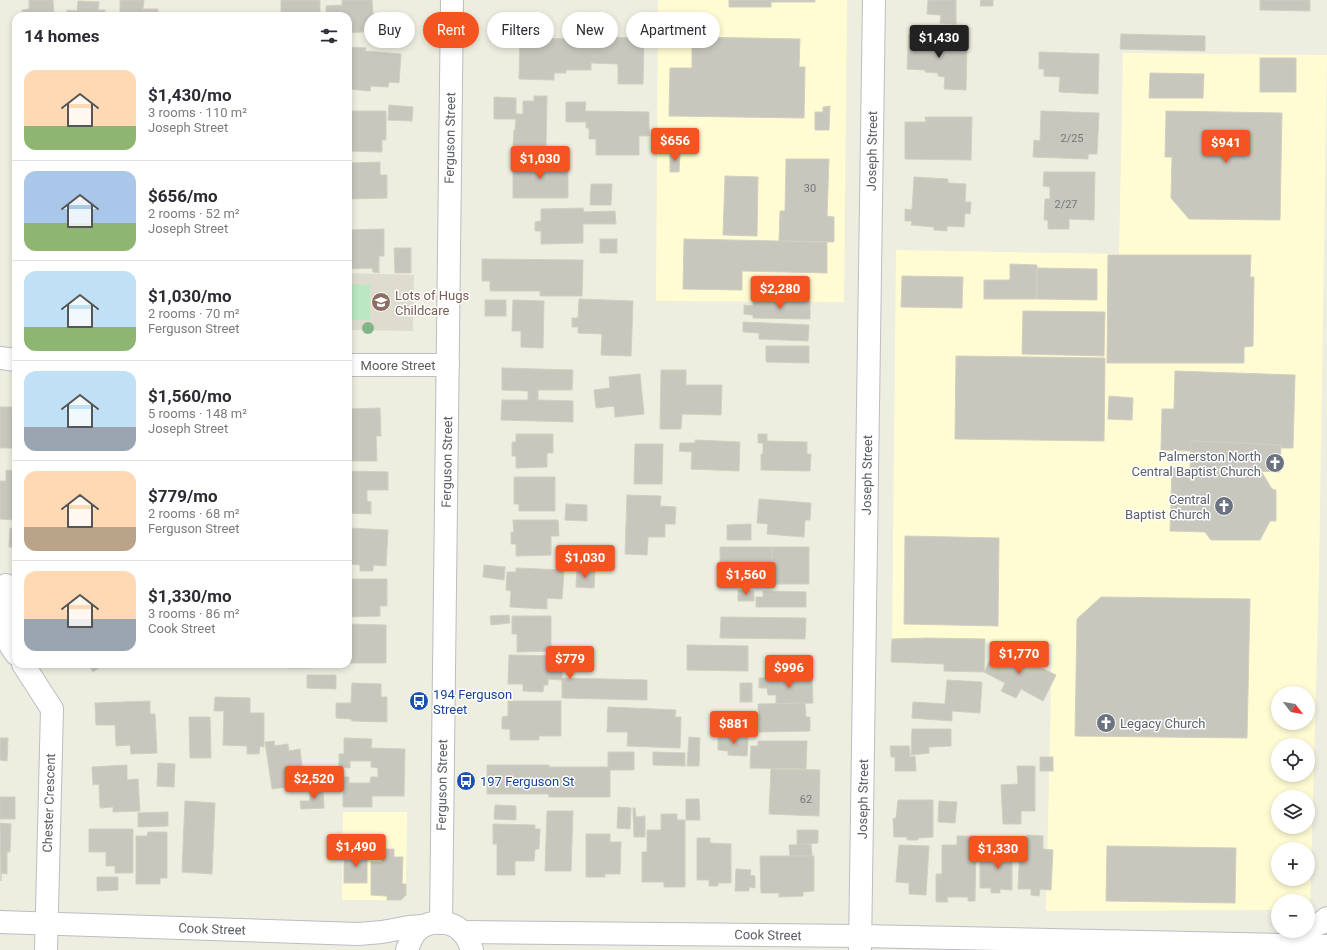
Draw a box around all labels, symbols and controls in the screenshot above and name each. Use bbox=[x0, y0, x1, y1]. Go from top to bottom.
chip: Buy bbox=[364, 12, 415, 48]
chip: Rent bbox=[423, 12, 479, 48]
chip: Filters bbox=[487, 12, 554, 48]
chip: New bbox=[562, 12, 618, 48]
chip: Apartment bbox=[626, 12, 720, 48]
icon: filters bbox=[318, 25, 340, 47]
pin: $1,430 bbox=[906, 25, 972, 59]
text: 14 homes bbox=[24, 26, 100, 46]
text: $1,430 bbox=[919, 30, 959, 45]
text: $1,430/mo bbox=[148, 85, 232, 105]
icon: home bbox=[56, 86, 104, 134]
street label: Ferguson Street bbox=[442, 92, 458, 184]
text: 3 rooms · 110 m² bbox=[148, 105, 247, 120]
street label: Joseph Street bbox=[864, 111, 880, 191]
text: Joseph Street bbox=[148, 120, 228, 135]
pin: $656 bbox=[651, 128, 699, 162]
pin: $941 bbox=[1202, 130, 1250, 164]
house number: 2/25 bbox=[1060, 132, 1084, 145]
text: $656 bbox=[660, 133, 690, 148]
text: $941 bbox=[1211, 135, 1241, 150]
pin: $1,030 bbox=[507, 146, 573, 180]
text: $1,030 bbox=[520, 151, 560, 166]
house number: 30 bbox=[804, 182, 816, 195]
text: $656/mo bbox=[148, 186, 218, 206]
icon: home bbox=[56, 187, 104, 235]
house number: 2/27 bbox=[1054, 198, 1078, 211]
text: 2 rooms · 52 m² bbox=[148, 206, 240, 221]
text: Joseph Street bbox=[148, 221, 228, 236]
pin: $2,280 bbox=[747, 276, 813, 310]
text: $2,280 bbox=[760, 281, 800, 296]
text: $1,030/mo bbox=[148, 286, 232, 306]
icon: home bbox=[56, 287, 104, 335]
place label: Lots of Hugs Childcare bbox=[395, 288, 470, 318]
school or university icon: Lots of Hugs Childcare bbox=[370, 291, 392, 313]
text: 2 rooms · 70 m² bbox=[148, 306, 240, 321]
text: Ferguson Street bbox=[148, 321, 240, 336]
street label: Moore Street bbox=[361, 358, 435, 373]
text: $1,560/mo bbox=[148, 386, 232, 406]
icon: home bbox=[56, 387, 104, 435]
text: 5 rooms · 148 m² bbox=[148, 406, 247, 421]
street label: Ferguson Street bbox=[439, 416, 455, 508]
text: Joseph Street bbox=[148, 421, 228, 436]
street label: Joseph Street bbox=[859, 435, 875, 515]
place label: Palmerston North Central Baptist Church bbox=[1131, 449, 1261, 479]
church icon: Palmerston North Central Baptist Church bbox=[1264, 452, 1286, 474]
text: $779/mo bbox=[148, 486, 218, 506]
icon: home bbox=[56, 487, 104, 535]
place label: Central Baptist Church bbox=[1125, 492, 1210, 522]
church icon: Central Baptist Church bbox=[1213, 495, 1235, 517]
text: 2 rooms · 68 m² bbox=[148, 506, 240, 521]
text: Ferguson Street bbox=[148, 521, 240, 536]
pin: $1,030 bbox=[552, 545, 618, 579]
text: $1,030 bbox=[565, 550, 605, 565]
pin: $1,560 bbox=[713, 562, 779, 596]
text: $1,560 bbox=[726, 567, 766, 582]
text: $1,330/mo bbox=[148, 586, 232, 606]
icon: home bbox=[56, 587, 104, 635]
text: 3 rooms · 86 m² bbox=[148, 606, 240, 621]
text: Cook Street bbox=[148, 621, 215, 636]
pin: $1,770 bbox=[986, 641, 1052, 675]
pin: $779 bbox=[546, 646, 594, 680]
text: $1,770 bbox=[999, 646, 1039, 661]
text: $779 bbox=[555, 651, 585, 666]
pin: $996 bbox=[765, 655, 813, 689]
text: $996 bbox=[774, 660, 804, 675]
north arrow bbox=[1271, 686, 1315, 730]
map controls bbox=[1271, 686, 1315, 938]
place label: 194 Ferguson Street bbox=[433, 687, 512, 717]
bus stop icon: 194 Ferguson Street bbox=[408, 690, 430, 712]
pin: $881 bbox=[710, 711, 758, 745]
church icon: Legacy Church bbox=[1095, 712, 1117, 734]
text: $881 bbox=[719, 716, 749, 731]
place label: Legacy Church bbox=[1120, 716, 1205, 731]
button: locate bbox=[1271, 738, 1315, 782]
street label: Ferguson Street bbox=[434, 739, 450, 831]
street label: Chester Crescent bbox=[40, 753, 58, 853]
street label: Joseph Street bbox=[855, 759, 871, 839]
pin: $2,520 bbox=[281, 766, 347, 800]
bus stop icon: 197 Ferguson St bbox=[455, 770, 477, 792]
text: $2,520 bbox=[294, 771, 334, 786]
place label: 197 Ferguson St bbox=[480, 774, 574, 789]
button: layers bbox=[1271, 790, 1315, 834]
house number: 62 bbox=[800, 793, 812, 806]
pin: $1,490 bbox=[323, 834, 389, 868]
pin: $1,330 bbox=[965, 836, 1031, 870]
text: $1,490 bbox=[336, 839, 376, 854]
text: $1,330 bbox=[978, 841, 1018, 856]
button: + bbox=[1271, 842, 1315, 886]
button: − bbox=[1271, 894, 1315, 938]
street label: Cook Street bbox=[178, 920, 246, 938]
street label: Cook Street bbox=[734, 927, 802, 943]

